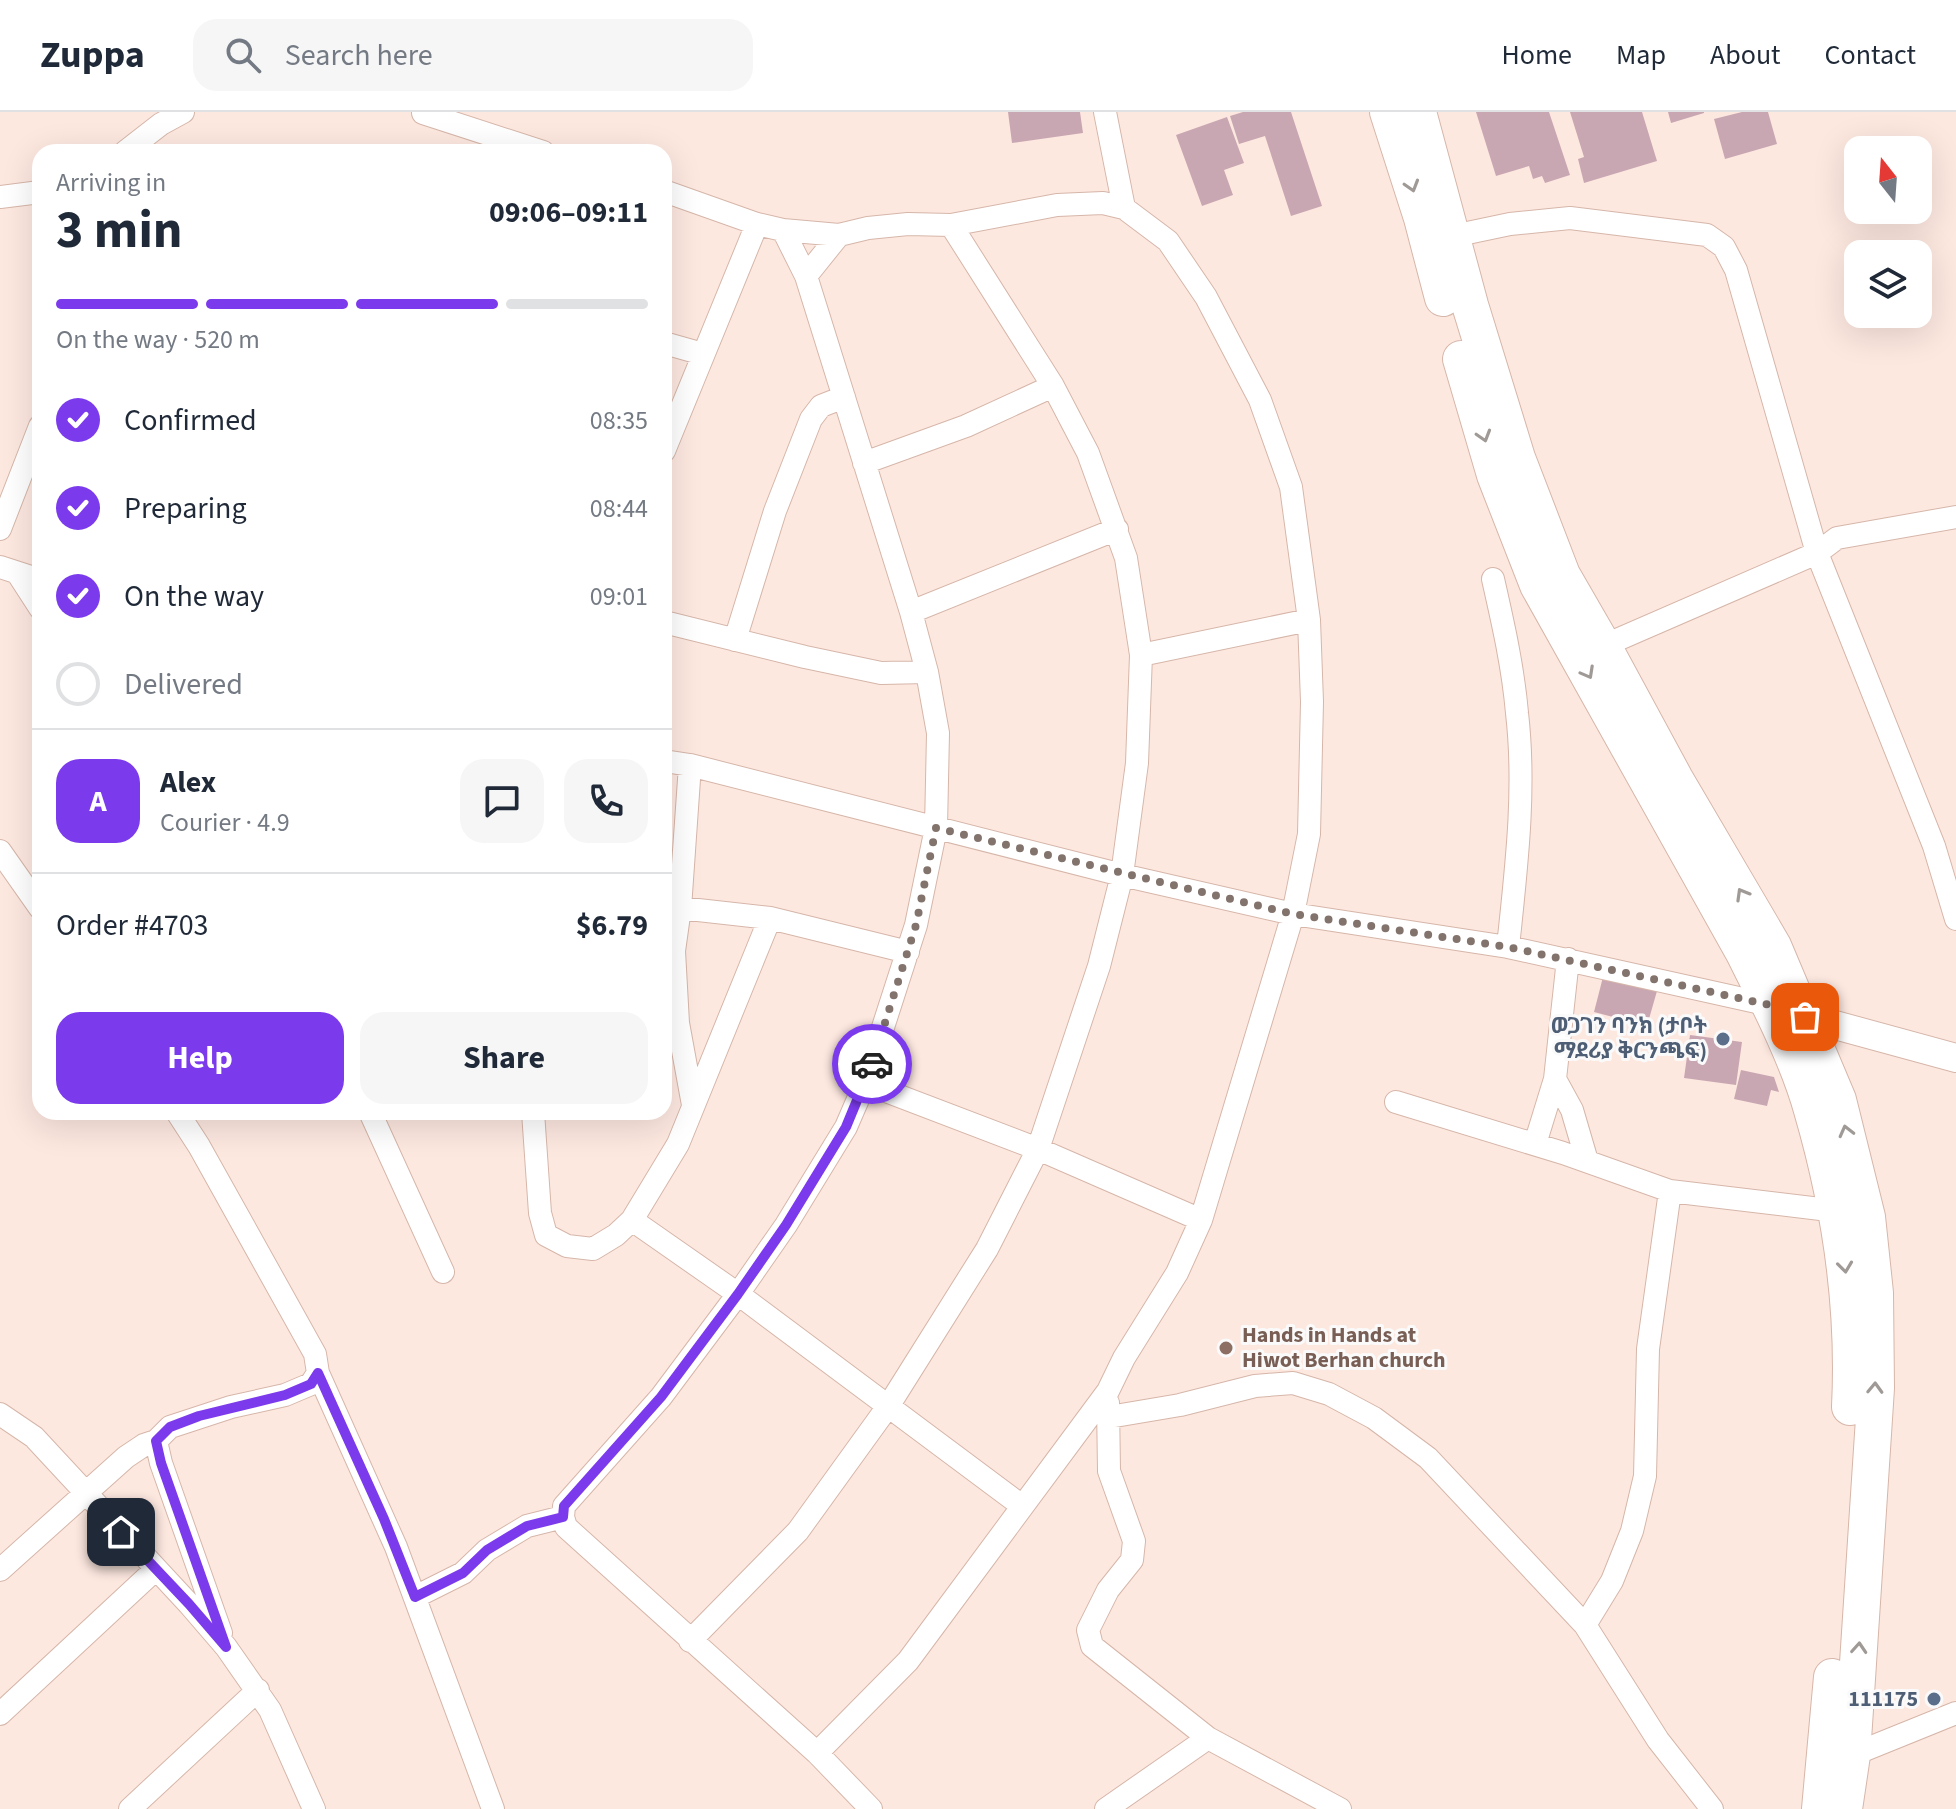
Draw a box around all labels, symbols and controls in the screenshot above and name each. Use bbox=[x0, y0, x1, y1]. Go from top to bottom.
search box bbox=[193, 19, 753, 91]
text: Zuppa bbox=[40, 28, 145, 82]
icon: search bbox=[221, 33, 265, 77]
text: Search here bbox=[285, 34, 433, 77]
text: Home bbox=[1501, 35, 1572, 75]
text: Map bbox=[1616, 35, 1666, 75]
text: About bbox=[1710, 35, 1781, 75]
text: Contact bbox=[1825, 35, 1916, 75]
north arrow bbox=[1844, 136, 1932, 224]
map controls bbox=[1844, 136, 1932, 328]
text: Arriving in bbox=[56, 164, 166, 201]
one-way arrow bbox=[1403, 179, 1419, 193]
text: 09:06–09:11 bbox=[489, 191, 648, 234]
text: 3 min bbox=[56, 194, 183, 268]
button: layers bbox=[1844, 240, 1932, 328]
text: On the way · 520 m bbox=[56, 321, 260, 358]
icon: check bbox=[56, 398, 100, 442]
text: Confirmed bbox=[124, 399, 257, 442]
text: 08:35 bbox=[590, 402, 648, 439]
one-way arrow bbox=[1475, 429, 1491, 443]
icon: check bbox=[56, 486, 100, 530]
text: Preparing bbox=[124, 487, 247, 530]
text: 08:44 bbox=[590, 490, 648, 527]
icon: check bbox=[56, 574, 100, 618]
text: On the way bbox=[124, 575, 264, 618]
text: 09:01 bbox=[590, 578, 648, 615]
text: Delivered bbox=[124, 663, 243, 706]
one-way arrow bbox=[1578, 664, 1594, 679]
button: chat bbox=[460, 759, 544, 843]
button: phone bbox=[564, 759, 648, 843]
text: Alex bbox=[160, 761, 216, 804]
text: A bbox=[89, 780, 107, 823]
text: Courier · 4.9 bbox=[160, 804, 290, 841]
one-way arrow bbox=[1737, 888, 1752, 903]
text: Order #4703 bbox=[56, 904, 209, 947]
text: $6.79 bbox=[576, 904, 648, 947]
pin bbox=[1771, 983, 1839, 1051]
icon: bag bbox=[1783, 995, 1827, 1039]
place label: ወጋገን ባንክ (ታቦት ማደሪያ ቅርንጫፍ) bbox=[1551, 1010, 1708, 1067]
button: Help bbox=[56, 1012, 344, 1104]
button: Share bbox=[360, 1012, 648, 1104]
courier bbox=[832, 1024, 912, 1104]
marker: ወጋገን ባንክ (ታቦት ማደሪያ ቅርንጫፍ) bbox=[1714, 1030, 1732, 1048]
icon: car bbox=[850, 1042, 894, 1086]
one-way arrow bbox=[1838, 1125, 1855, 1139]
one-way arrow bbox=[1836, 1261, 1853, 1274]
place label: Hands in Hands at Hiwot Berhan church bbox=[1242, 1319, 1446, 1376]
marker: Hands in Hands at Hiwot Berhan church bbox=[1217, 1339, 1235, 1357]
one-way arrow bbox=[1867, 1381, 1884, 1394]
pin bbox=[87, 1498, 155, 1566]
icon: home bbox=[99, 1510, 143, 1554]
one-way arrow bbox=[1850, 1641, 1867, 1654]
place label: 111175 bbox=[1848, 1683, 1918, 1715]
marker: 111175 bbox=[1925, 1690, 1943, 1708]

